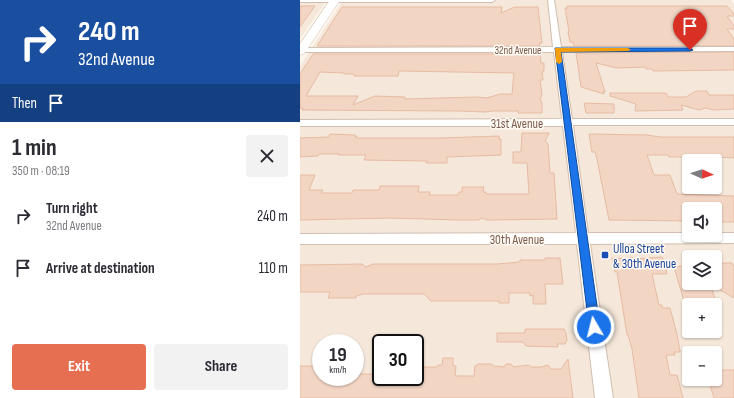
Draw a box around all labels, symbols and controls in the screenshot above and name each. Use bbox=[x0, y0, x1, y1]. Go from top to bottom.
pin bbox=[673, 9, 707, 50]
text: 240 m bbox=[78, 15, 139, 48]
icon: arrive bbox=[679, 15, 701, 37]
icon: right bbox=[12, 16, 64, 68]
street label: 32nd Avenue bbox=[494, 44, 542, 57]
text: 32nd Avenue bbox=[78, 49, 155, 70]
icon: arrive bbox=[45, 92, 67, 114]
text: Then bbox=[12, 94, 37, 113]
street label: 31st Avenue bbox=[491, 116, 543, 132]
text: 1 min bbox=[12, 133, 57, 162]
button: close bbox=[246, 135, 288, 177]
north arrow bbox=[682, 154, 722, 194]
map controls bbox=[682, 154, 722, 386]
text: 350 m · 08:19 bbox=[12, 163, 70, 179]
text: Turn right bbox=[46, 199, 98, 218]
button: sound bbox=[682, 202, 722, 242]
icon: right bbox=[12, 205, 34, 227]
text: 240 m bbox=[257, 207, 288, 226]
text: 32nd Avenue bbox=[46, 218, 102, 234]
street label: 30th Avenue bbox=[490, 232, 544, 248]
place label: Ulloa Street & 30th Avenue bbox=[613, 241, 676, 272]
marker: Ulloa Street & 30th Avenue bbox=[600, 250, 610, 260]
button: layers bbox=[682, 250, 722, 290]
icon: arrive bbox=[12, 257, 34, 279]
text: Arrive at destination bbox=[46, 259, 155, 278]
text: 110 m bbox=[259, 259, 288, 278]
button: + bbox=[682, 298, 722, 338]
position arrow bbox=[573, 306, 615, 348]
speed limit sign: 30 bbox=[372, 334, 424, 386]
text: 19 bbox=[329, 343, 347, 367]
button: Exit bbox=[12, 344, 146, 390]
button: Share bbox=[154, 344, 288, 390]
button: − bbox=[682, 346, 722, 386]
text: km/h bbox=[329, 364, 347, 376]

